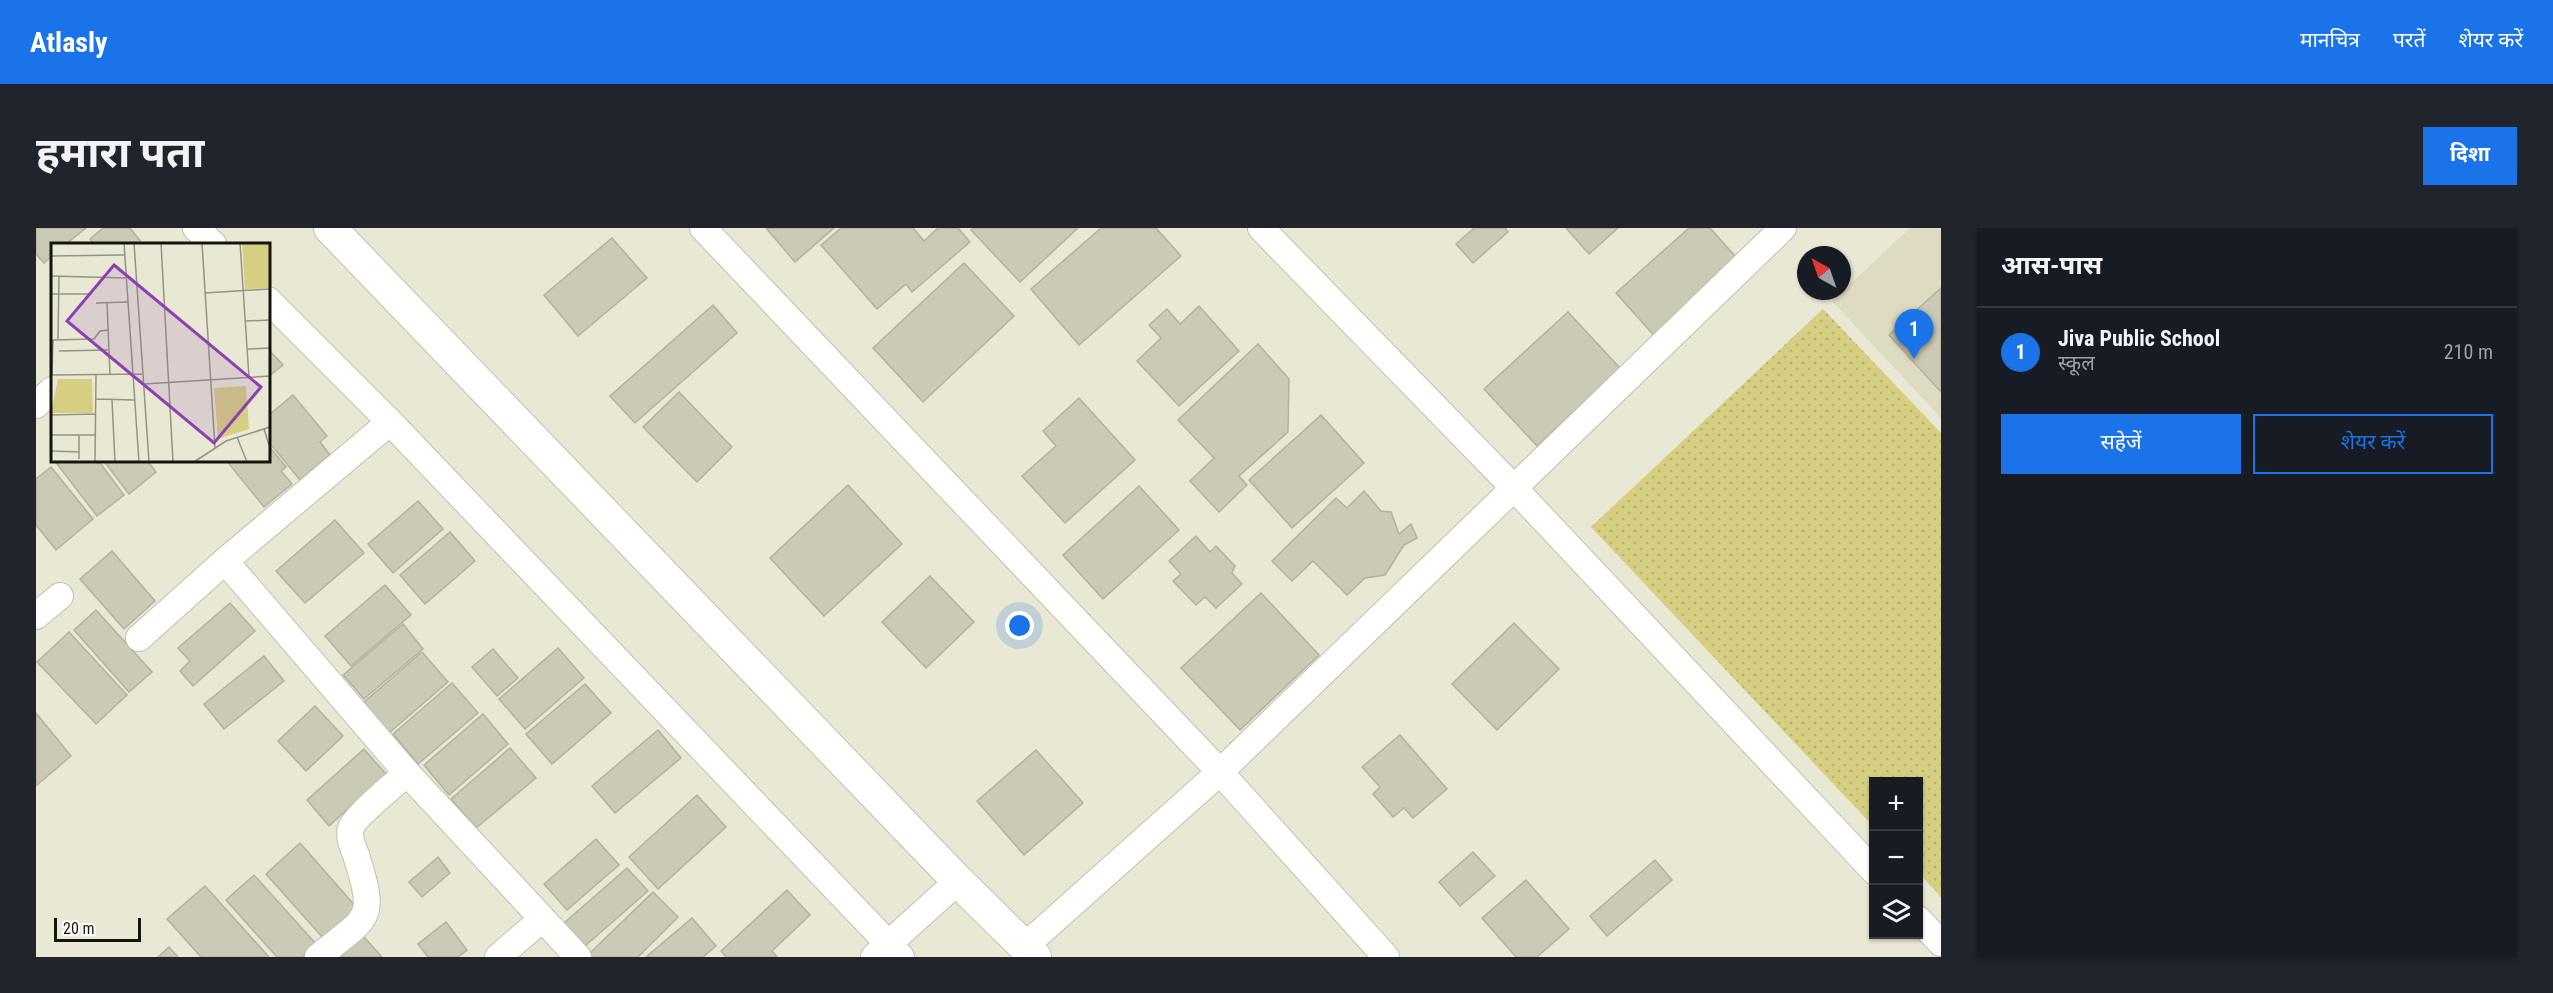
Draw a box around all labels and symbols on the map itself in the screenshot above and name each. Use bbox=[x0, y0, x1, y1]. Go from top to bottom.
inset map bbox=[51, 243, 270, 462]
north arrow bbox=[1797, 246, 1851, 300]
pin: 1 bbox=[1894, 310, 1934, 359]
your location bbox=[1005, 611, 1034, 640]
scale bar bbox=[54, 915, 141, 942]

